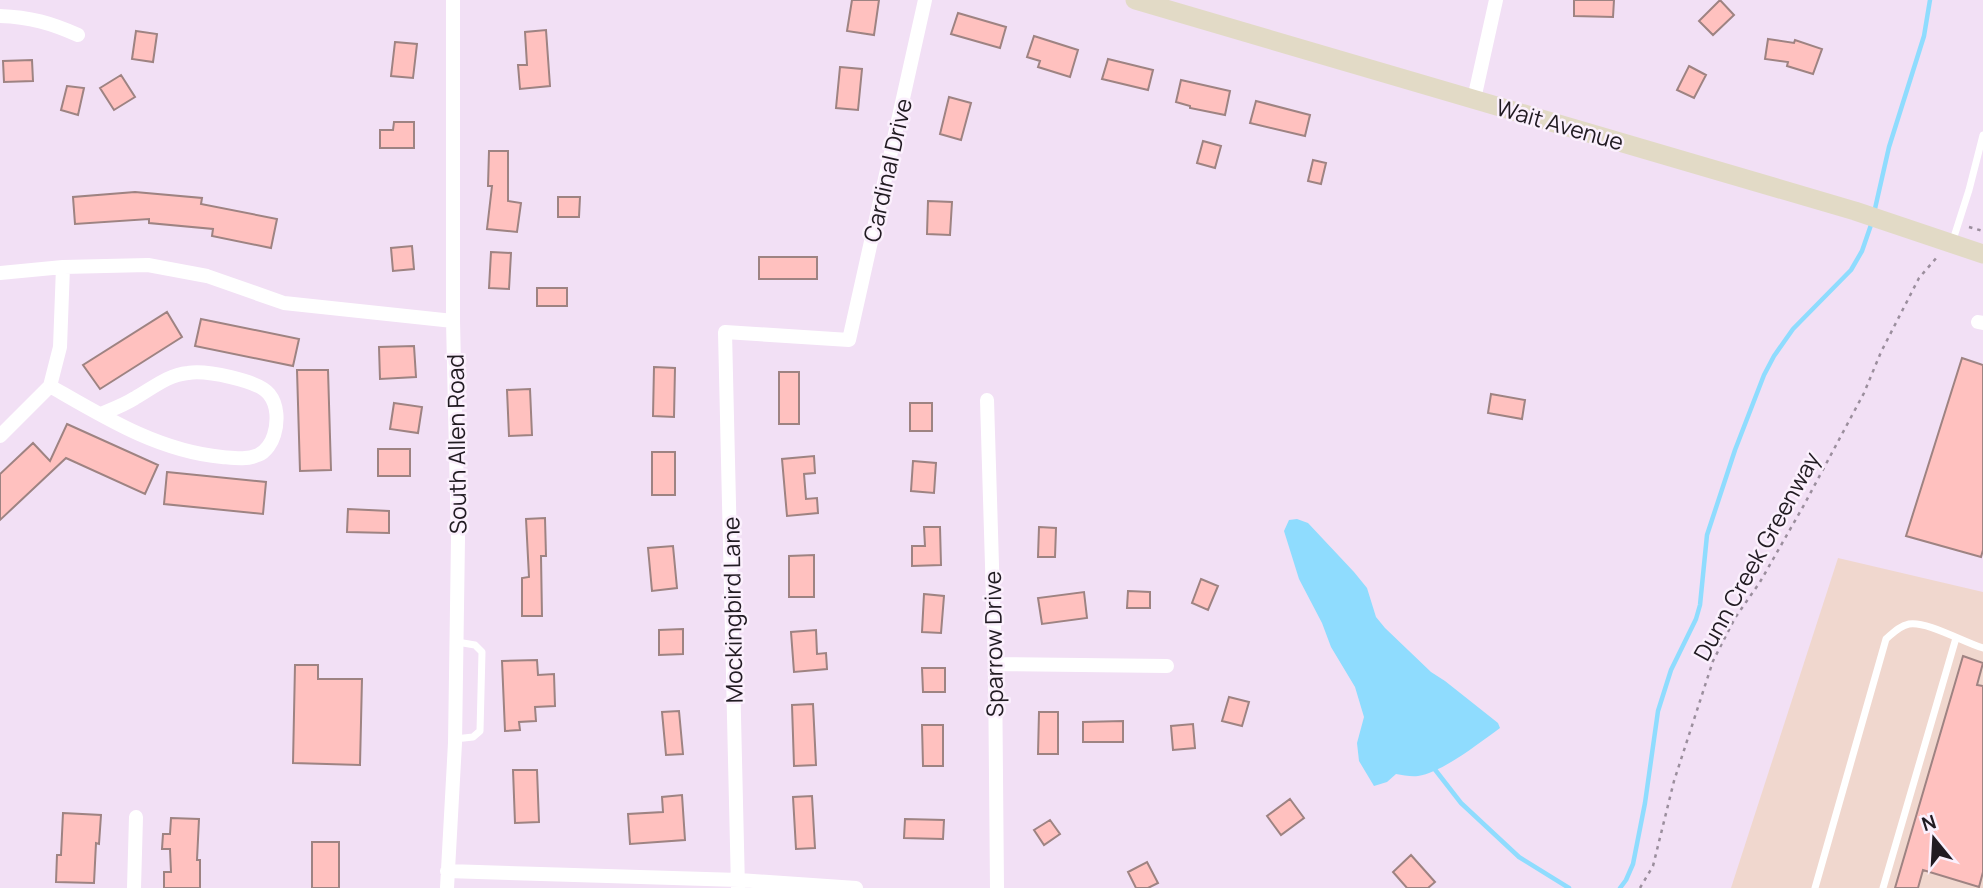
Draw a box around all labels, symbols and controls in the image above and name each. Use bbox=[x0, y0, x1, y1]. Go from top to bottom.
street label: Wait Avenue bbox=[1493, 91, 1627, 157]
street label: Cardinal Drive bbox=[855, 95, 919, 245]
street label: South Allen Road bbox=[438, 354, 474, 534]
street label: Dunn Creek Greenway bbox=[1685, 446, 1827, 666]
street label: Mockingbird Lane bbox=[714, 516, 750, 704]
street label: Sparrow Drive bbox=[976, 571, 1010, 717]
north arrow bbox=[1899, 804, 1969, 874]
text: N bbox=[1918, 808, 1939, 837]

